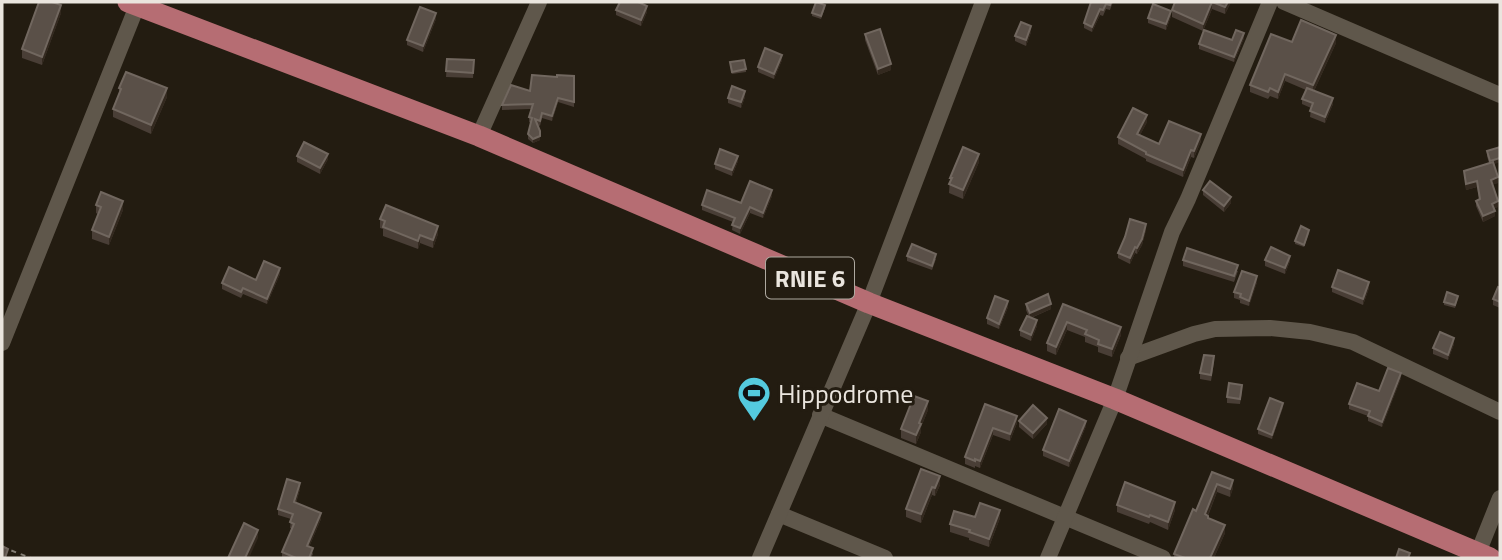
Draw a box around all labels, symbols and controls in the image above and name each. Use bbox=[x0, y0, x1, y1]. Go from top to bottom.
road number: RNIE 6 bbox=[766, 258, 854, 298]
sports icon: Hippodrome bbox=[735, 374, 773, 423]
place label: Hippodrome bbox=[778, 374, 913, 413]

